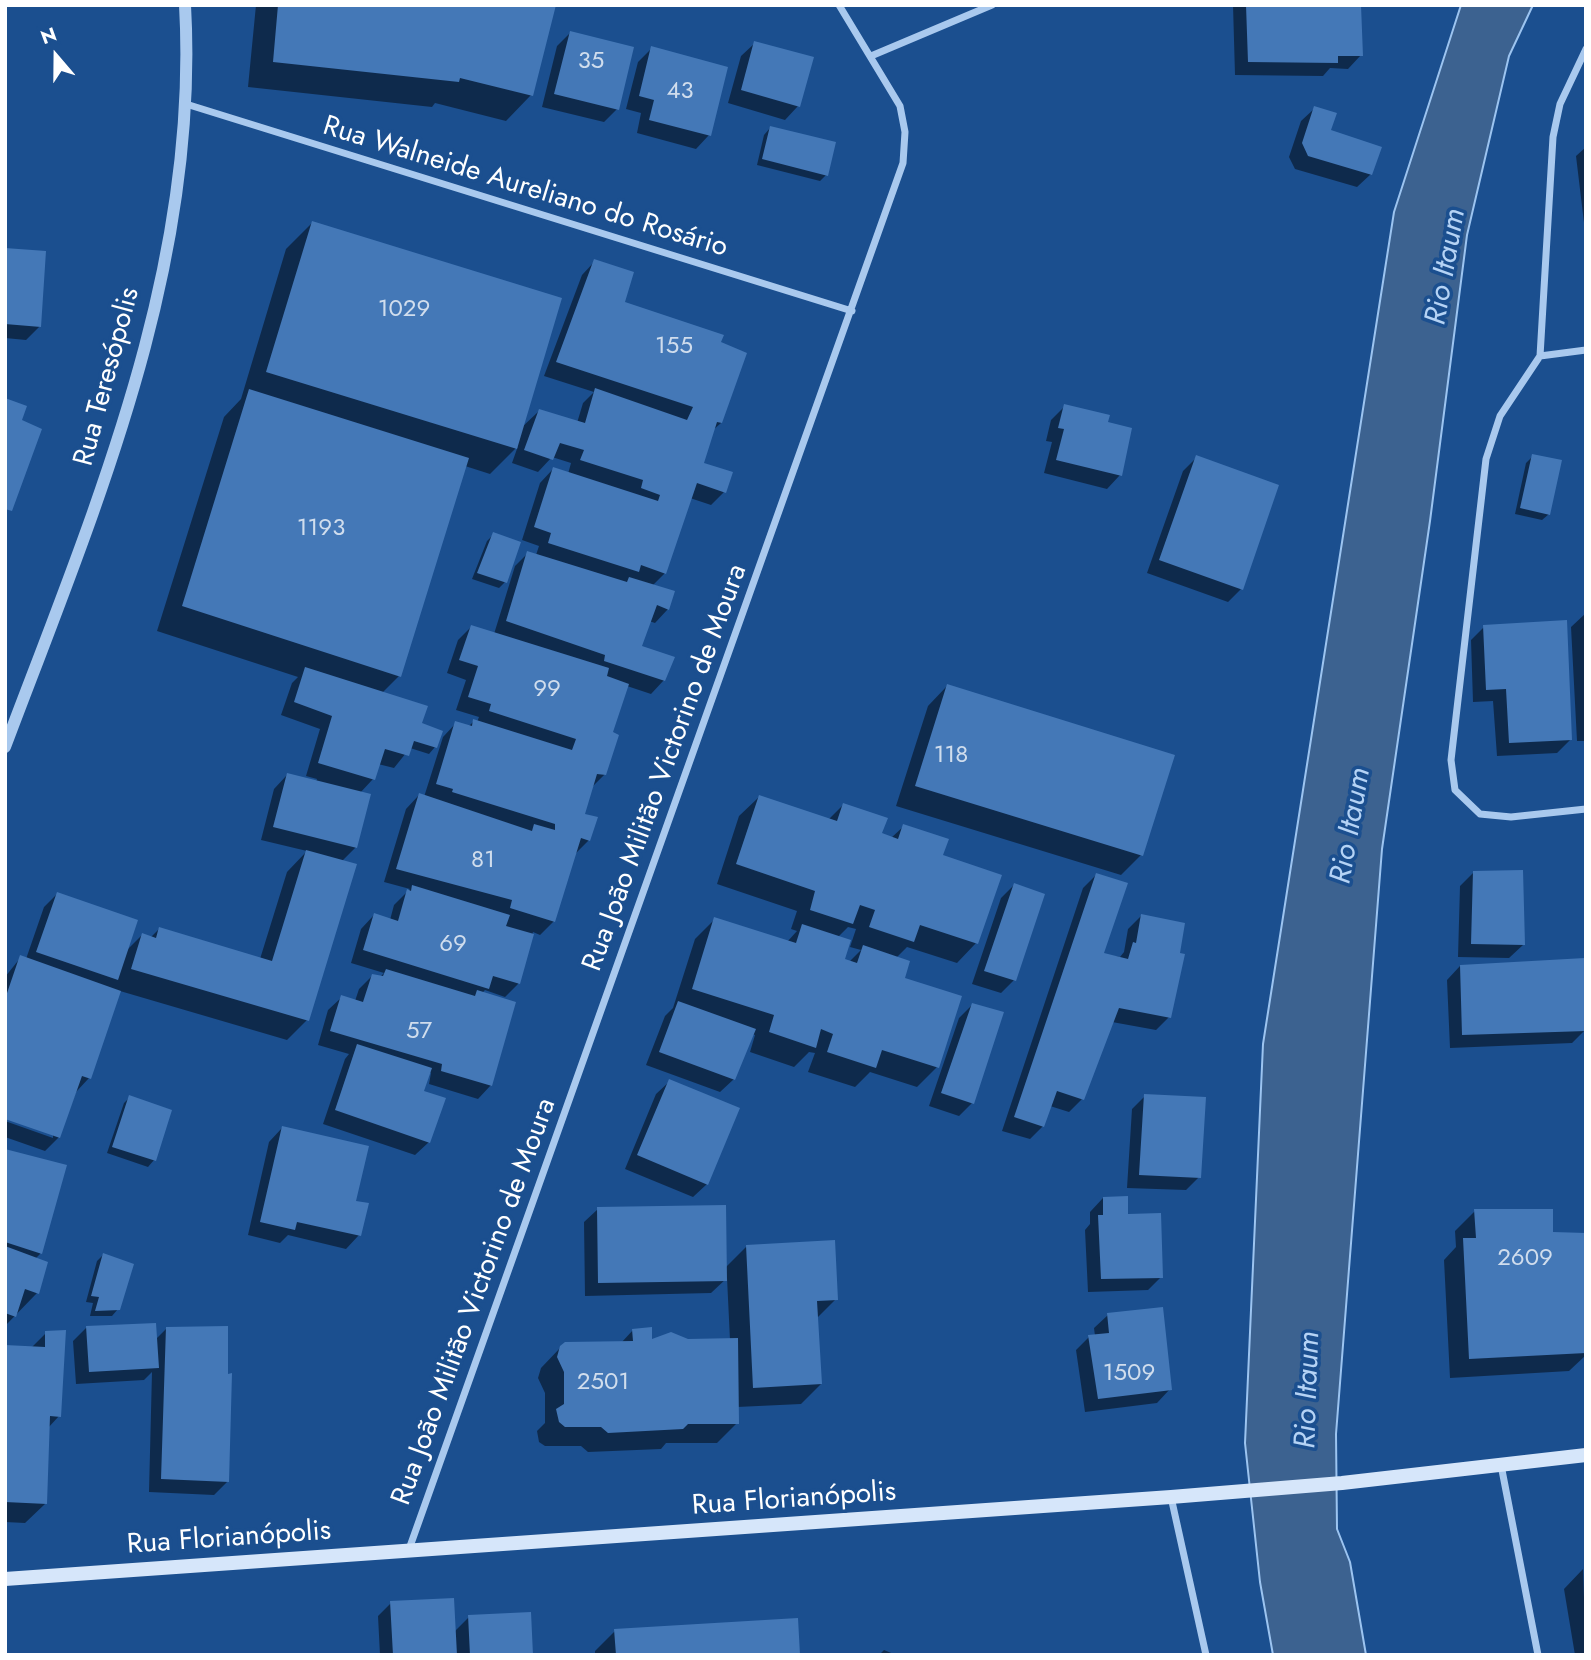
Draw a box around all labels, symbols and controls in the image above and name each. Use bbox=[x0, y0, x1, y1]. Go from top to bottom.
north arrow bbox=[21, 21, 91, 91]
text: N bbox=[37, 21, 60, 51]
house number: 35 bbox=[578, 48, 604, 76]
house number: 43 bbox=[666, 78, 694, 106]
street label: Rua Walneide Aureliano do Rosário bbox=[318, 110, 732, 266]
water label: Rio Itaum bbox=[1419, 206, 1475, 328]
street label: Rua Teresópolis bbox=[68, 284, 148, 470]
house number: 1029 bbox=[378, 296, 430, 324]
house number: 155 bbox=[655, 333, 693, 361]
house number: 1193 bbox=[297, 515, 345, 543]
street label: Rua João Militão Victorino de Moura bbox=[577, 560, 755, 976]
house number: 99 bbox=[533, 676, 561, 704]
house number: 118 bbox=[934, 742, 968, 770]
water label: Rio Itaum bbox=[1324, 765, 1380, 887]
house number: 81 bbox=[471, 847, 495, 875]
house number: 69 bbox=[439, 931, 467, 959]
house number: 57 bbox=[406, 1018, 432, 1046]
street label: Rua João Militão Victorino de Moura bbox=[386, 1094, 564, 1510]
house number: 2609 bbox=[1497, 1245, 1553, 1273]
water label: Rio Itaum bbox=[1289, 1331, 1329, 1449]
house number: 1509 bbox=[1103, 1360, 1155, 1388]
house number: 2501 bbox=[577, 1369, 629, 1397]
street label: Rua Florianópolis bbox=[691, 1476, 897, 1524]
street label: Rua Florianópolis bbox=[126, 1515, 332, 1563]

